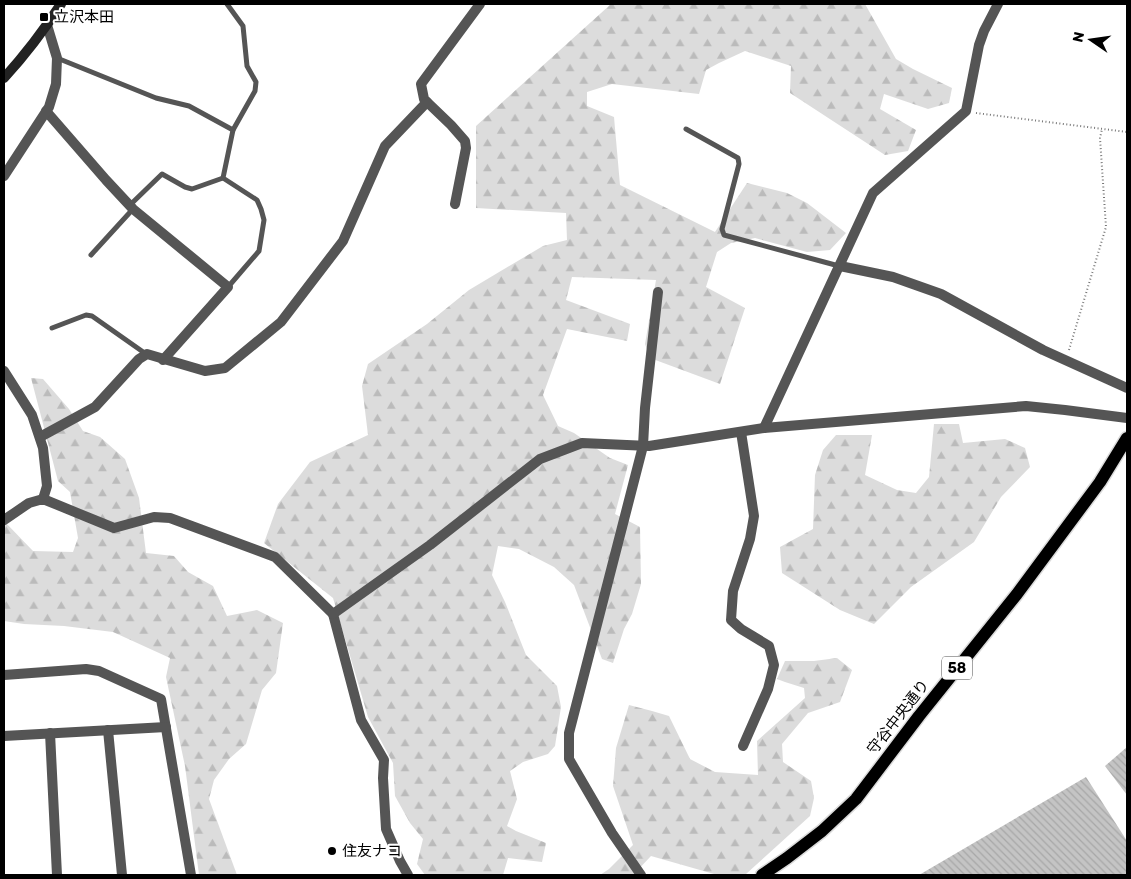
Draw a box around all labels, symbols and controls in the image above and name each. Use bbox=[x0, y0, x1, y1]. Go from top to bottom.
place label: 立沢本田 bbox=[54, 8, 114, 26]
marker: 立沢本田 bbox=[38, 11, 50, 23]
north arrow bbox=[1066, 15, 1116, 65]
text: N bbox=[1069, 30, 1088, 44]
road number: 58 bbox=[942, 656, 972, 680]
street label: 守谷中央通り bbox=[863, 676, 933, 758]
place label: 住友ナコ bbox=[342, 842, 402, 860]
marker: 住友ナコ bbox=[326, 845, 338, 857]

